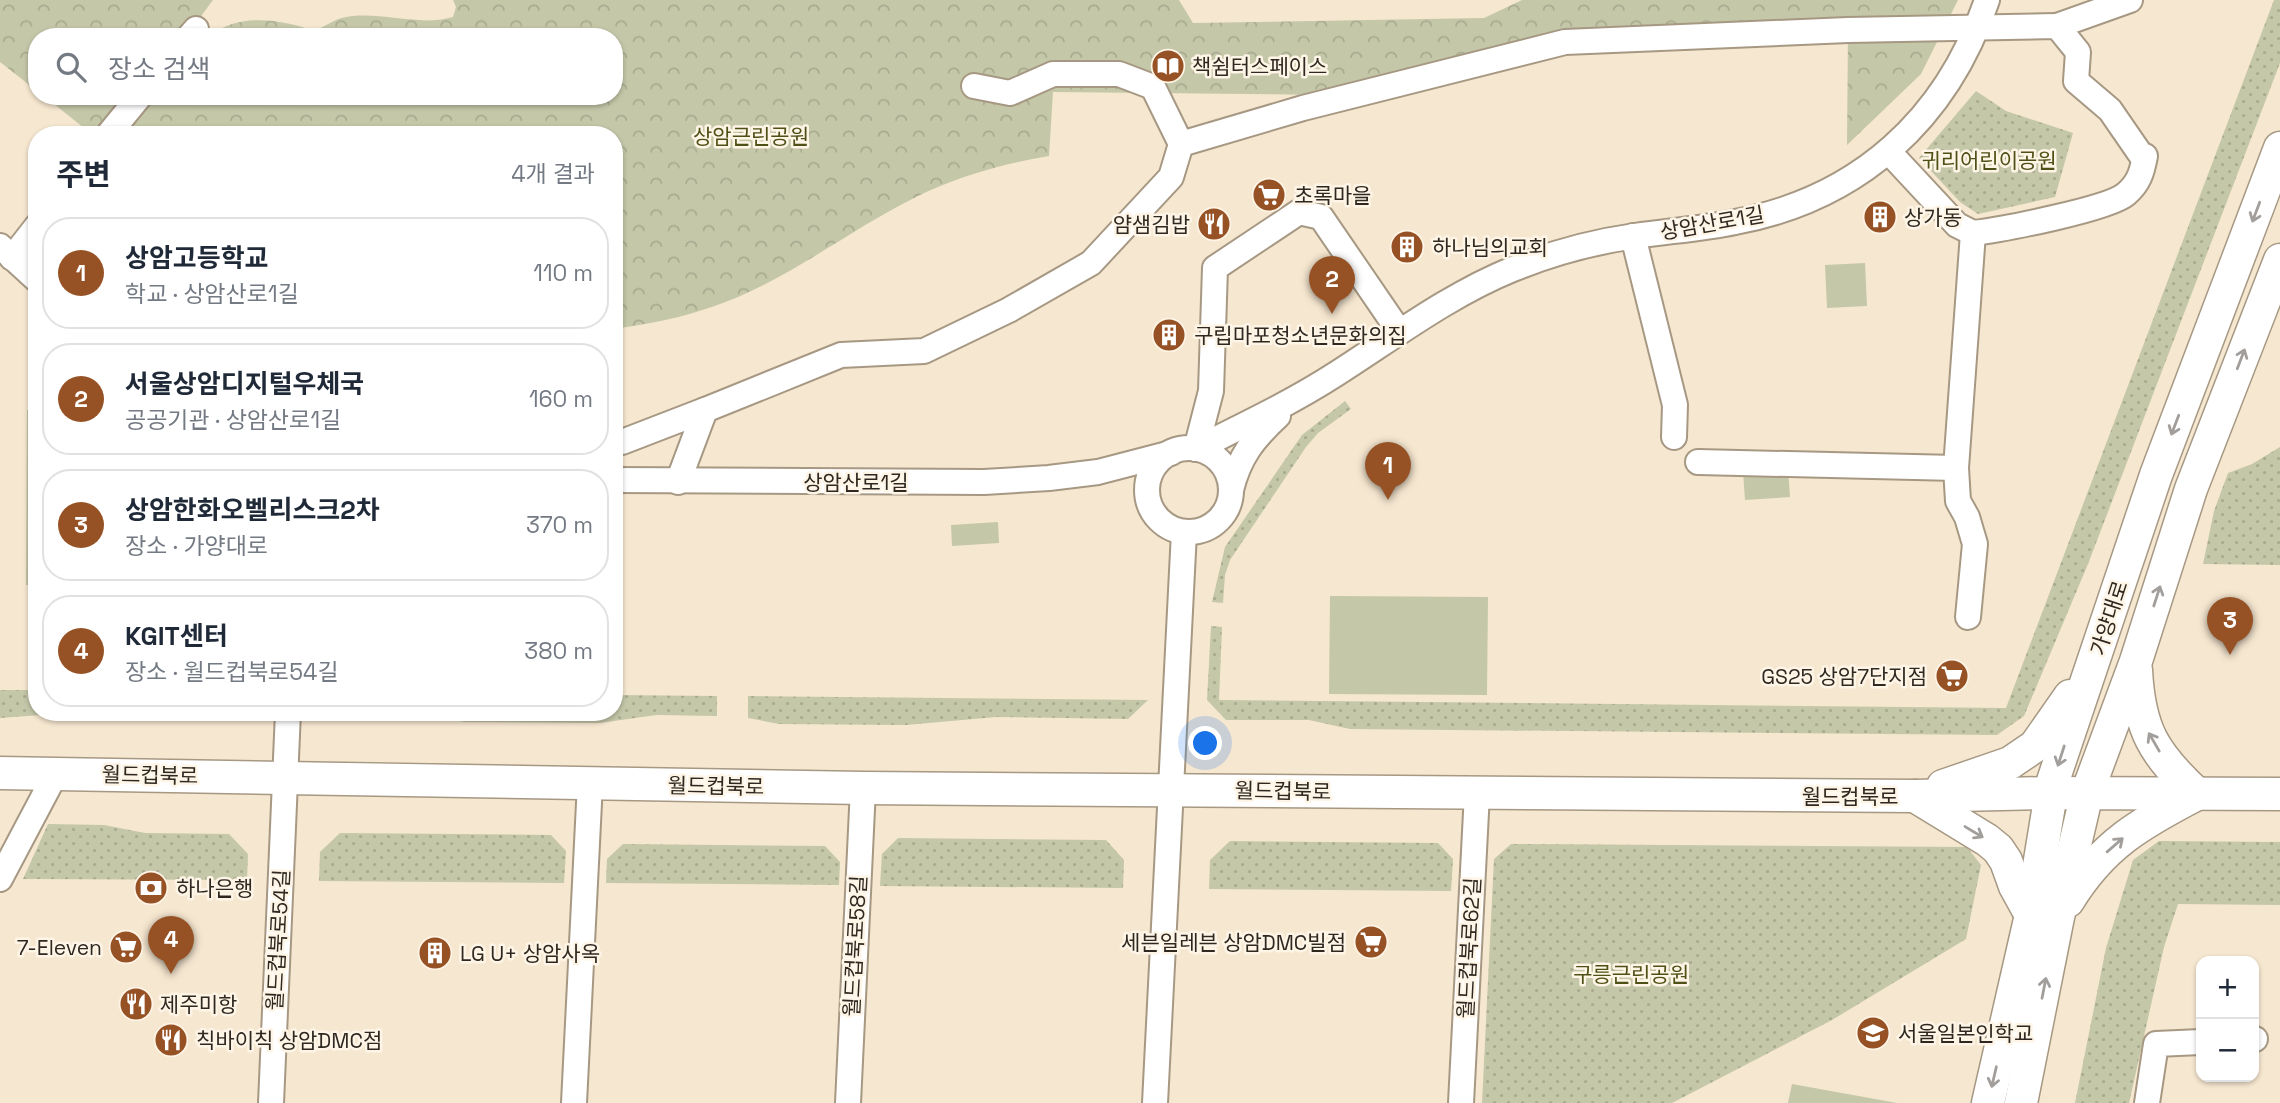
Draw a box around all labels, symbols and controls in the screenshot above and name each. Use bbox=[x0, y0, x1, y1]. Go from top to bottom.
search box bbox=[28, 28, 623, 105]
library icon: 책쉼터스페이스 bbox=[1149, 47, 1187, 85]
icon: search bbox=[52, 48, 90, 86]
text: 장소 검색 bbox=[108, 52, 210, 86]
place label: 책쉼터스페이스 bbox=[1192, 53, 1327, 80]
park label: 상암근린공원 bbox=[693, 123, 809, 150]
park label: 귀리어린이공원 bbox=[1921, 147, 2057, 174]
text: 주변 bbox=[56, 155, 111, 194]
text: 4개 결과 bbox=[511, 159, 595, 189]
supermarket icon: 초록마을 bbox=[1250, 176, 1288, 214]
place label: 초록마을 bbox=[1294, 182, 1371, 209]
building icon: 상가동 bbox=[1861, 198, 1899, 236]
street label: 상암산로1길 bbox=[1658, 201, 1766, 245]
one-way arrow bbox=[2248, 201, 2261, 223]
place label: 상가동 bbox=[1904, 204, 1962, 231]
restaurant icon: 얌샘김밥 bbox=[1195, 205, 1233, 243]
place label: 얌샘김밥 bbox=[1113, 211, 1190, 238]
building icon: 하나님의교회 bbox=[1388, 228, 1426, 266]
place label: 하나님의교회 bbox=[1432, 234, 1548, 261]
text: 상암고등학교 bbox=[125, 241, 269, 275]
pin: 2 bbox=[1309, 256, 1355, 314]
text: 1 bbox=[76, 258, 86, 288]
text: 110 m bbox=[533, 258, 593, 288]
text: 학교 · 상암산로1길 bbox=[125, 279, 299, 309]
building icon: 구립마포청소년문화의집 bbox=[1150, 316, 1188, 354]
place label: 구립마포청소년문화의집 bbox=[1194, 322, 1407, 349]
one-way arrow bbox=[2236, 349, 2249, 371]
text: 서울상암디지털우체국 bbox=[125, 367, 364, 401]
text: 2 bbox=[74, 384, 88, 414]
text: 160 m bbox=[529, 384, 593, 414]
text: 공공기관 · 상암산로1길 bbox=[125, 405, 341, 435]
one-way arrow bbox=[2168, 413, 2180, 435]
pin: 1 bbox=[1365, 442, 1411, 500]
street label: 상암산로1길 bbox=[803, 469, 909, 496]
text: 상암한화오벨리스크2차 bbox=[125, 493, 380, 527]
text: 3 bbox=[74, 510, 88, 540]
text: 370 m bbox=[526, 510, 593, 540]
text: 장소 · 가양대로 bbox=[125, 531, 268, 561]
street label: 가양대로 bbox=[2084, 577, 2134, 659]
one-way arrow bbox=[2152, 586, 2164, 608]
pin: 3 bbox=[2207, 597, 2253, 655]
text: KGIT센터 bbox=[125, 619, 228, 653]
text: 4 bbox=[74, 636, 88, 666]
text: 380 m bbox=[524, 636, 593, 666]
text: 장소 · 월드컵북로54길 bbox=[125, 657, 339, 687]
supermarket icon: GS25 상암7단지점 bbox=[1933, 657, 1971, 695]
place label: GS25 상암7단지점 bbox=[1761, 663, 1927, 690]
your location bbox=[1188, 726, 1222, 760]
one-way arrow bbox=[2147, 733, 2161, 753]
one-way arrow bbox=[2054, 744, 2066, 766]
street label: 월드컵북로 bbox=[101, 761, 199, 789]
street label: 월드컵북로 bbox=[667, 772, 765, 800]
street label: 월드컵북로 bbox=[1234, 777, 1332, 805]
street label: 월드컵북로 bbox=[1802, 783, 1898, 810]
one-way arrow bbox=[1963, 825, 1983, 839]
one-way arrow bbox=[2106, 837, 2124, 853]
bank icon: 하나은행 bbox=[132, 869, 170, 907]
street label: 월드컵북로54길 bbox=[261, 869, 295, 1011]
place label: 하나은행 bbox=[176, 875, 253, 902]
street label: 월드컵북로58길 bbox=[838, 875, 872, 1017]
street label: 월드컵북로62길 bbox=[1452, 877, 1486, 1019]
pin: 4 bbox=[148, 916, 194, 974]
supermarket icon: 세븐일레븐 상암DMC빌점 bbox=[1352, 923, 1390, 961]
supermarket icon: 7-Eleven bbox=[107, 928, 145, 966]
place label: 세븐일레븐 상암DMC빌점 bbox=[1121, 929, 1346, 956]
place label: 7-Eleven bbox=[17, 934, 102, 961]
building icon: LG U+ 상암사옥 bbox=[416, 934, 454, 972]
place label: LG U+ 상암사옥 bbox=[460, 940, 600, 967]
map controls bbox=[2196, 956, 2259, 1082]
button: + bbox=[2196, 956, 2259, 1019]
park label: 구릉근린공원 bbox=[1573, 961, 1689, 988]
one-way arrow bbox=[2037, 977, 2051, 1000]
restaurant icon: 제주미항 bbox=[117, 985, 155, 1023]
place label: 제주미항 bbox=[160, 991, 237, 1018]
school or university icon: 서울일본인학교 bbox=[1854, 1014, 1892, 1052]
button: − bbox=[2196, 1019, 2259, 1082]
place label: 서울일본인학교 bbox=[1898, 1020, 2033, 1047]
restaurant icon: 칙바이칙 상암DMC점 bbox=[152, 1021, 190, 1059]
place label: 칙바이칙 상암DMC점 bbox=[196, 1027, 382, 1054]
one-way arrow bbox=[1987, 1065, 2000, 1088]

